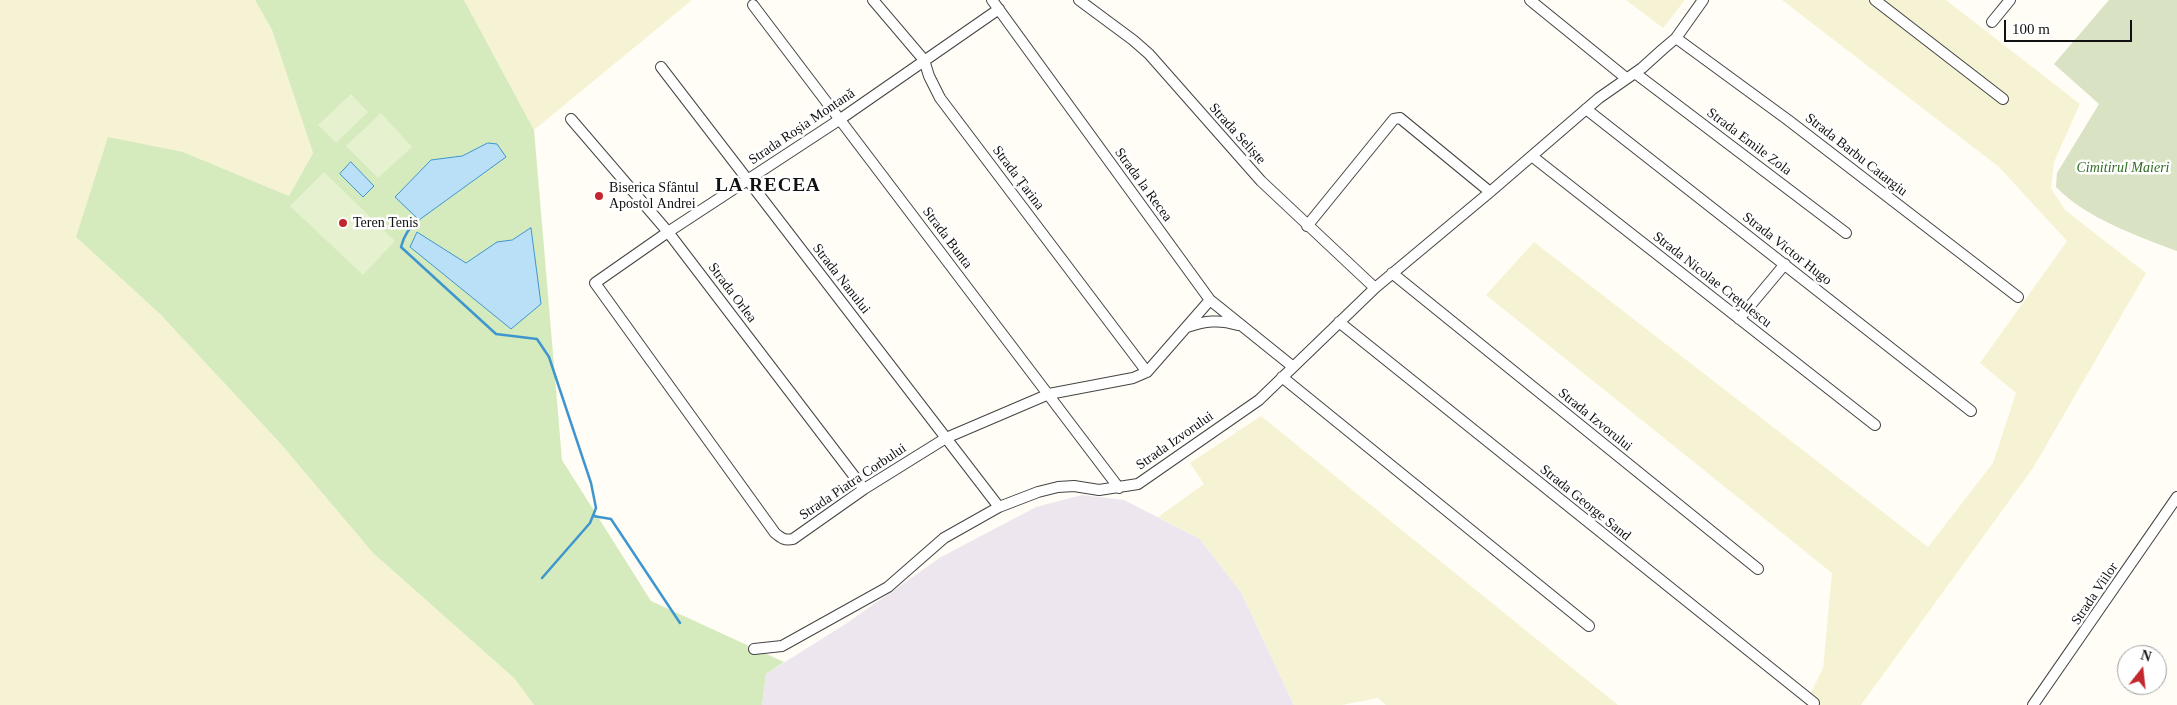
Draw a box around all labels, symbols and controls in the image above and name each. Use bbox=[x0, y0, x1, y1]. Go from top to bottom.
scale bar bbox=[2007, 10, 2134, 42]
text: 100 m bbox=[2012, 21, 2050, 37]
street label: Strada Roșia Montană bbox=[746, 85, 858, 169]
street label: Strada Seliște bbox=[1205, 100, 1269, 168]
street label: Strada Emile Zola bbox=[1703, 105, 1795, 179]
street label: Strada Barbu Catargiu bbox=[1802, 110, 1910, 200]
street label: Strada Țarina bbox=[988, 143, 1048, 213]
street label: Strada la Recea bbox=[1111, 145, 1175, 225]
park label: Cimitirul Maieri bbox=[2077, 160, 2169, 176]
district label: LA RECEA bbox=[714, 175, 822, 197]
place label: Biserica Sfântul Apostol Andrei bbox=[609, 180, 699, 212]
marker: Biserica Sfântul Apostol Andrei bbox=[593, 190, 605, 202]
street label: Strada Bunta bbox=[918, 204, 976, 272]
street label: Strada Victor Hugo bbox=[1739, 209, 1835, 289]
place label: Teren Tenis bbox=[353, 215, 418, 231]
marker: Teren Tenis bbox=[337, 217, 349, 229]
street label: Strada Nicolae Crețulescu bbox=[1649, 228, 1775, 332]
street label: Strada Nanului bbox=[808, 241, 874, 317]
street label: Strada Orlea bbox=[704, 260, 760, 326]
street label: Strada Izvorului bbox=[1555, 385, 1635, 455]
street label: Strada Izvorului bbox=[1133, 408, 1217, 474]
street label: Strada Piatra Corbului bbox=[796, 440, 910, 524]
street label: Strada George Sand bbox=[1536, 461, 1634, 545]
street label: Strada Viilor bbox=[2068, 560, 2122, 628]
north arrow bbox=[2117, 645, 2167, 695]
text: N bbox=[2139, 647, 2153, 665]

